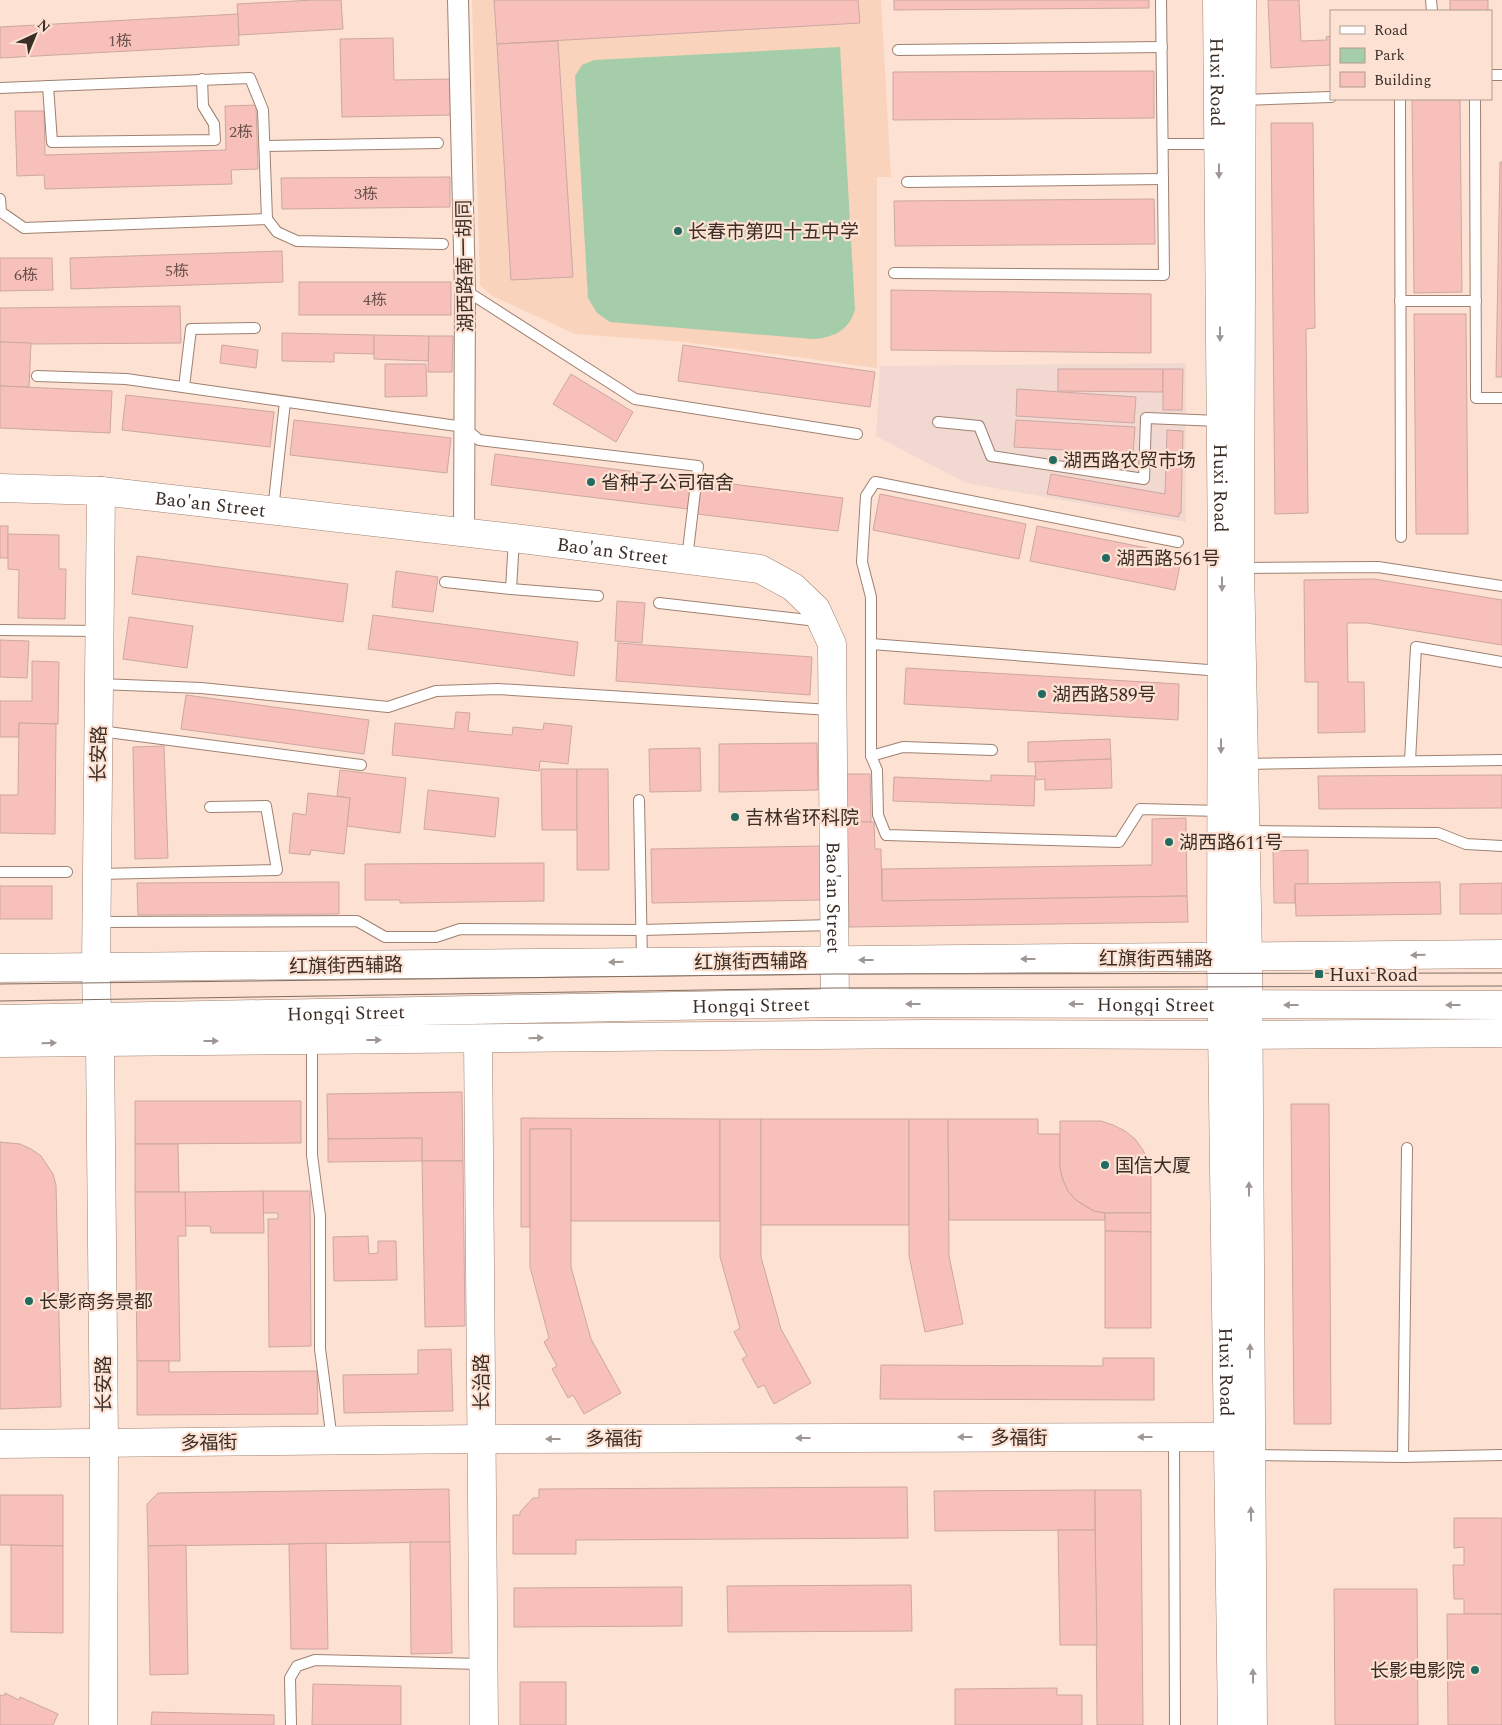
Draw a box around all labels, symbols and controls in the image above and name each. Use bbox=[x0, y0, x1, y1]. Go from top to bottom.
north arrow bbox=[10, 10, 60, 60]
legend bbox=[1330, 10, 1492, 100]
text: N bbox=[32, 14, 55, 38]
text: Road bbox=[1374, 19, 1408, 42]
house number: 1栋 bbox=[108, 29, 132, 53]
street label: Huxi Road bbox=[1201, 37, 1231, 127]
text: Park bbox=[1374, 44, 1405, 67]
text: Building bbox=[1374, 69, 1431, 92]
house number: 2栋 bbox=[229, 120, 253, 144]
one-way arrow bbox=[1215, 163, 1223, 179]
house number: 3栋 bbox=[354, 182, 378, 206]
street label: 湖西路南一胡同 bbox=[450, 199, 481, 333]
place label: 长春市第四十五中学 bbox=[688, 218, 859, 247]
marker: 长春市第四十五中学 bbox=[672, 225, 684, 237]
house number: 5栋 bbox=[165, 259, 189, 283]
house number: 6栋 bbox=[14, 263, 38, 287]
house number: 4栋 bbox=[363, 288, 387, 312]
one-way arrow bbox=[1216, 326, 1224, 342]
street label: Huxi Road bbox=[1205, 443, 1235, 533]
place label: 湖西路农贸市场 bbox=[1063, 447, 1196, 476]
marker: 湖西路农贸市场 bbox=[1047, 454, 1059, 466]
place label: 省种子公司宿舍 bbox=[601, 469, 734, 498]
marker: 省种子公司宿舍 bbox=[585, 476, 597, 488]
street label: Bao'an Street bbox=[153, 484, 268, 526]
street label: Bao'an Street bbox=[555, 531, 670, 573]
place label: 湖西路561号 bbox=[1116, 545, 1221, 574]
marker: 湖西路561号 bbox=[1100, 552, 1112, 564]
one-way arrow bbox=[1218, 576, 1226, 592]
place label: 湖西路589号 bbox=[1052, 681, 1157, 710]
marker: 湖西路589号 bbox=[1036, 688, 1048, 700]
street label: 长安路 bbox=[85, 725, 114, 783]
one-way arrow bbox=[1217, 738, 1225, 754]
place label: 吉林省环科院 bbox=[745, 804, 859, 833]
marker: 吉林省环科院 bbox=[729, 811, 741, 823]
place label: 湖西路611号 bbox=[1179, 829, 1284, 858]
marker: 湖西路611号 bbox=[1163, 836, 1175, 848]
street label: Bao'an Street bbox=[818, 841, 848, 954]
street label: 红旗街西辅路 bbox=[1099, 945, 1213, 974]
street label: 红旗街西辅路 bbox=[694, 947, 808, 978]
street label: 红旗街西辅路 bbox=[289, 951, 403, 982]
one-way arrow bbox=[1410, 951, 1426, 959]
one-way arrow bbox=[1020, 955, 1036, 963]
one-way arrow bbox=[858, 956, 874, 964]
one-way arrow bbox=[608, 958, 624, 966]
place label: Huxi Road bbox=[1329, 961, 1418, 990]
marker: Huxi Road bbox=[1313, 968, 1325, 980]
street label: Hongqi Street bbox=[692, 990, 810, 1022]
street label: Hongqi Street bbox=[1097, 991, 1215, 1020]
street label: Hongqi Street bbox=[287, 998, 406, 1029]
one-way arrow bbox=[905, 1000, 921, 1008]
one-way arrow bbox=[1068, 1000, 1084, 1008]
one-way arrow bbox=[1283, 1001, 1299, 1009]
one-way arrow bbox=[1445, 1001, 1461, 1009]
one-way arrow bbox=[528, 1034, 544, 1042]
one-way arrow bbox=[366, 1036, 382, 1044]
one-way arrow bbox=[203, 1037, 219, 1045]
one-way arrow bbox=[41, 1039, 57, 1047]
place label: 国信大厦 bbox=[1115, 1152, 1191, 1181]
marker: 国信大厦 bbox=[1099, 1159, 1111, 1171]
one-way arrow bbox=[1245, 1181, 1253, 1197]
place label: 长影商务景都 bbox=[39, 1288, 153, 1317]
marker: 长影商务景都 bbox=[23, 1295, 35, 1307]
street label: Huxi Road bbox=[1210, 1327, 1241, 1417]
one-way arrow bbox=[1246, 1343, 1254, 1359]
street label: 长治路 bbox=[468, 1353, 497, 1411]
street label: 长安路 bbox=[90, 1355, 119, 1413]
street label: 多福街 bbox=[990, 1424, 1048, 1453]
street label: 多福街 bbox=[585, 1425, 643, 1454]
street label: 多福街 bbox=[180, 1429, 238, 1458]
one-way arrow bbox=[957, 1433, 973, 1441]
one-way arrow bbox=[1137, 1433, 1153, 1441]
one-way arrow bbox=[794, 1434, 810, 1442]
one-way arrow bbox=[544, 1435, 560, 1443]
one-way arrow bbox=[1247, 1506, 1255, 1522]
place label: 长影电影院 bbox=[1370, 1657, 1465, 1686]
marker: 长影电影院 bbox=[1469, 1664, 1481, 1676]
one-way arrow bbox=[1249, 1668, 1257, 1684]

